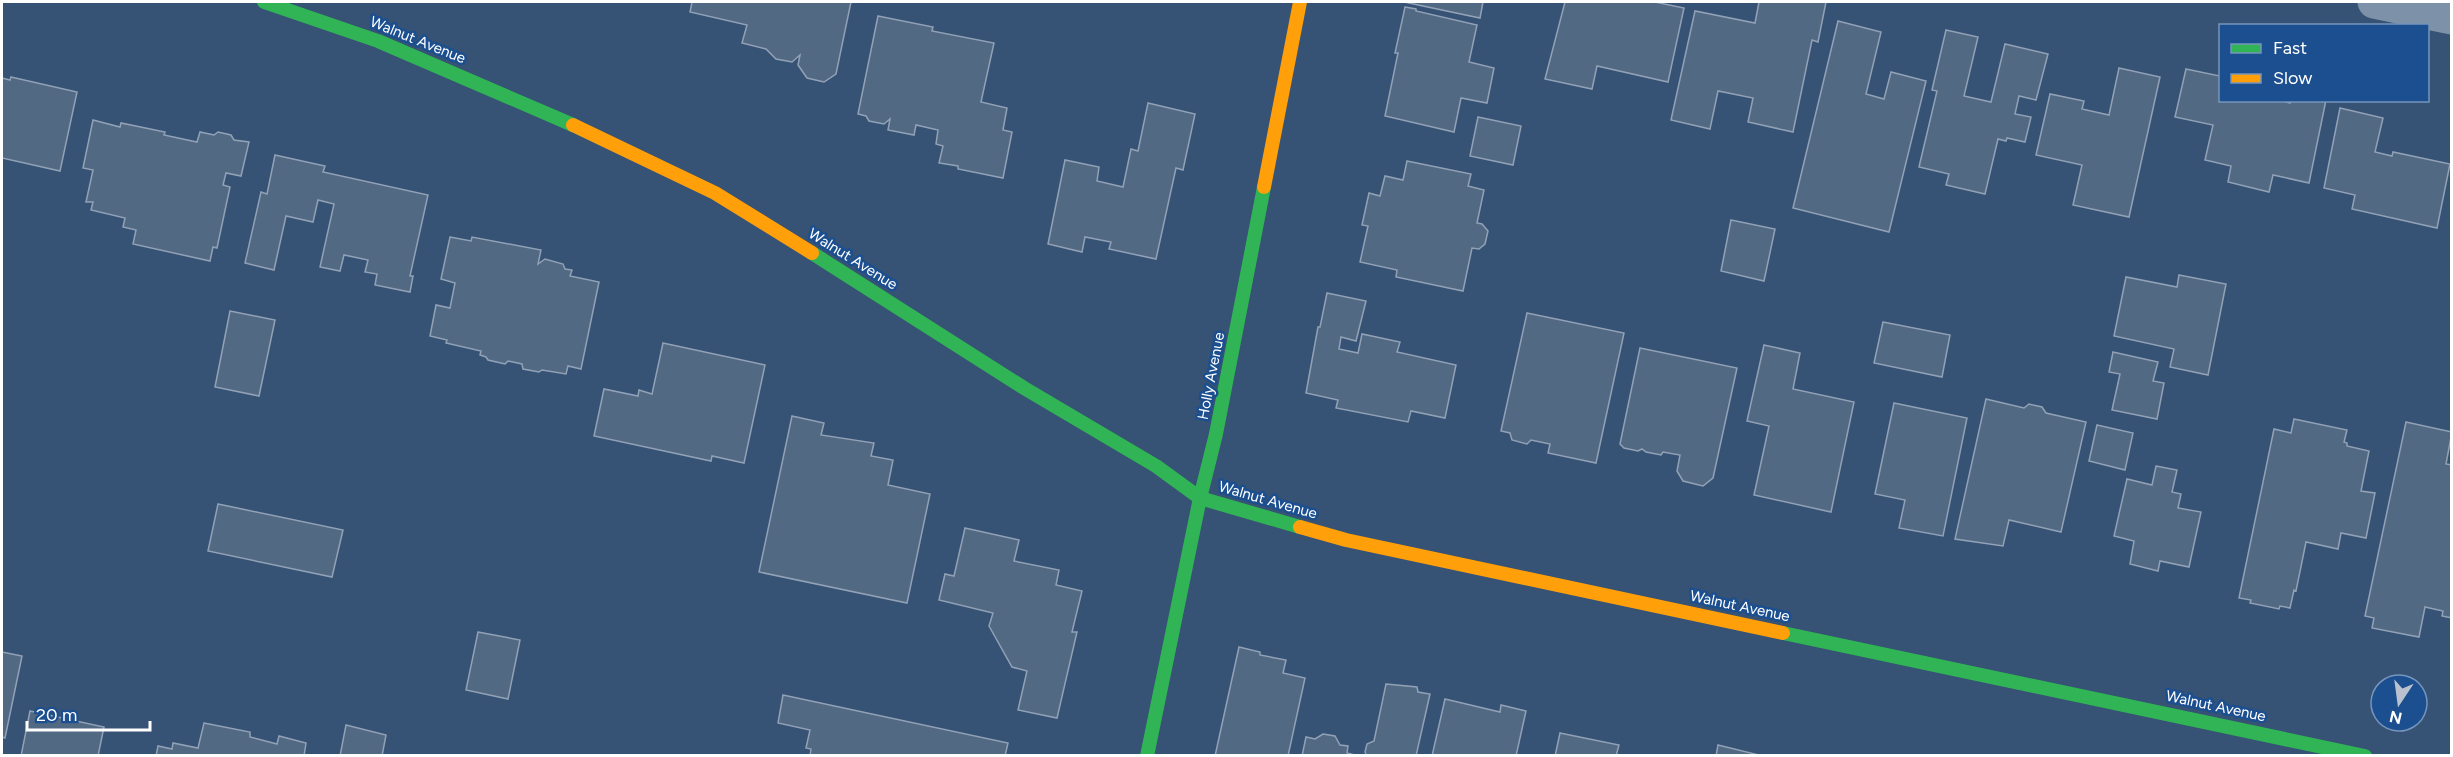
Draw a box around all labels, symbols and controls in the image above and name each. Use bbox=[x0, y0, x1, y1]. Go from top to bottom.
street label: Walnut Avenue bbox=[368, 13, 468, 67]
legend bbox=[2219, 24, 2429, 102]
text: Fast bbox=[2273, 37, 2307, 59]
text: Slow bbox=[2273, 67, 2312, 89]
street label: Walnut Avenue bbox=[805, 224, 901, 294]
street label: Holly Avenue bbox=[1194, 331, 1228, 421]
street label: Walnut Avenue bbox=[1217, 477, 1319, 523]
street label: Walnut Avenue bbox=[1688, 587, 1792, 625]
north arrow bbox=[2369, 673, 2429, 733]
street label: Walnut Avenue bbox=[2164, 687, 2268, 725]
scale bar bbox=[27, 694, 150, 732]
text: 20 m bbox=[36, 704, 77, 726]
text: N bbox=[2388, 706, 2404, 728]

